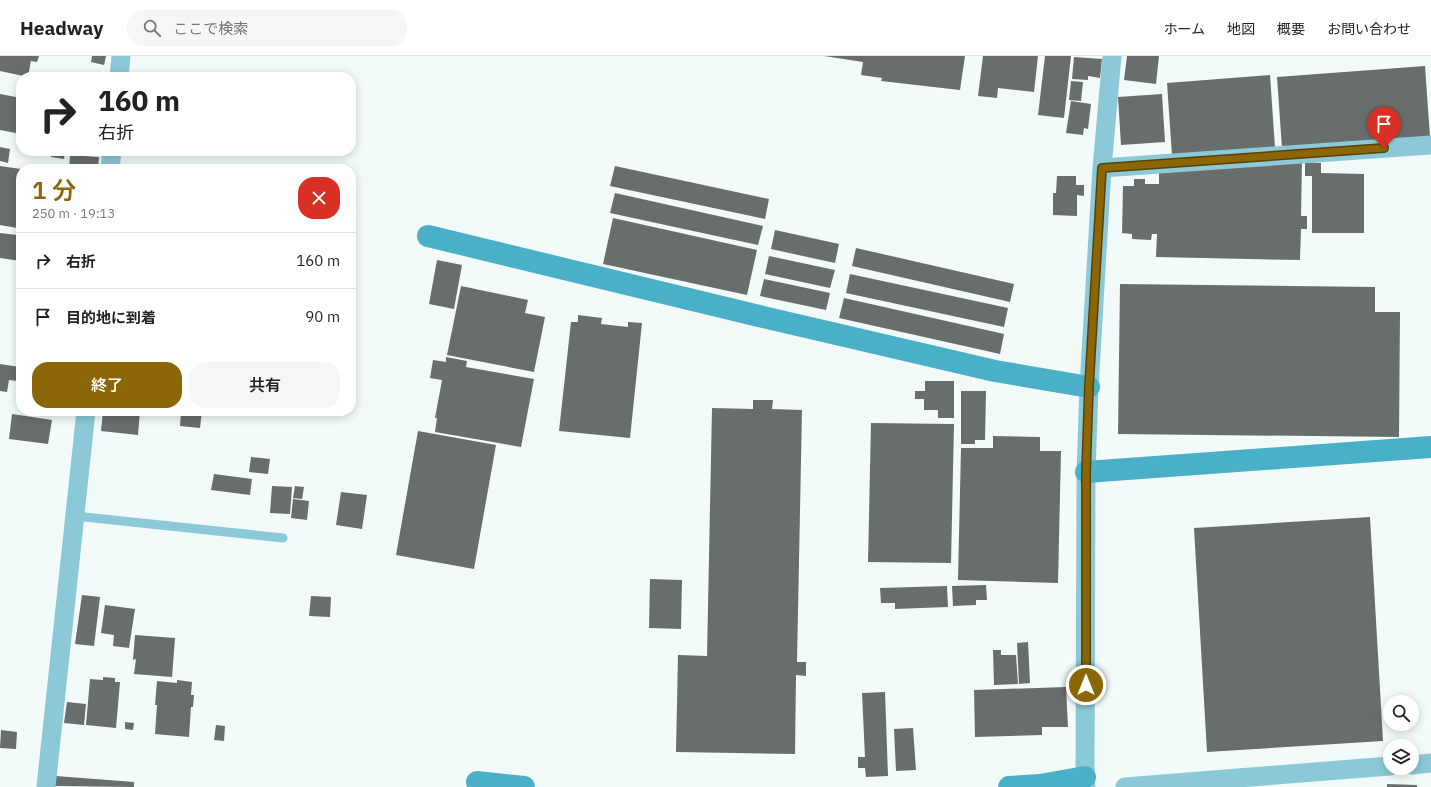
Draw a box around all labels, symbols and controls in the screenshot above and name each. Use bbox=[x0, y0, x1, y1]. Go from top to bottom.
search box bbox=[127, 10, 407, 46]
text: Headway bbox=[20, 16, 103, 40]
icon: search bbox=[141, 17, 163, 39]
text: ここで検索 bbox=[173, 19, 248, 38]
text: ホーム bbox=[1163, 20, 1205, 38]
text: 地図 bbox=[1227, 20, 1255, 38]
text: 概要 bbox=[1277, 20, 1305, 38]
text: お問い合わせ bbox=[1327, 20, 1411, 38]
text: 160 m bbox=[98, 82, 180, 119]
icon: right bbox=[32, 88, 84, 140]
pin bbox=[1367, 107, 1401, 148]
icon: arrive bbox=[1373, 113, 1395, 135]
text: 右折 bbox=[98, 121, 134, 144]
text: 1 分 bbox=[32, 174, 76, 206]
button: close bbox=[298, 177, 340, 219]
text: 250 m · 19:13 bbox=[32, 205, 115, 222]
icon: right bbox=[32, 250, 54, 272]
text: 160 m bbox=[296, 251, 340, 270]
text: 右折 bbox=[66, 252, 96, 271]
icon: arrive bbox=[32, 306, 54, 328]
text: 90 m bbox=[305, 307, 340, 326]
text: 目的地に到着 bbox=[66, 308, 156, 327]
button: 終了 bbox=[32, 362, 182, 408]
button: 共有 bbox=[190, 362, 340, 408]
position arrow bbox=[1065, 664, 1107, 706]
map controls bbox=[1383, 695, 1419, 775]
button: search bbox=[1383, 695, 1419, 731]
button: layers bbox=[1383, 739, 1419, 775]

